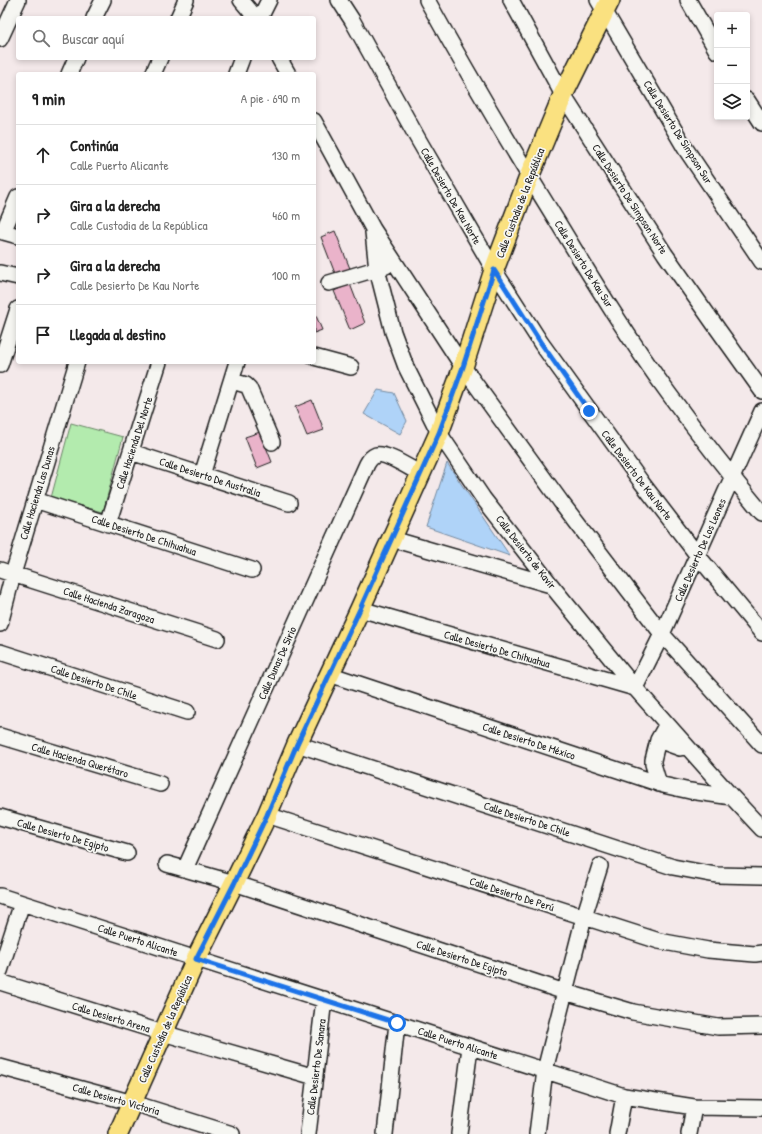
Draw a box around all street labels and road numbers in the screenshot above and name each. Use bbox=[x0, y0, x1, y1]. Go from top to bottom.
street label: Calle Desierto De Simpson Sur bbox=[640, 78, 716, 187]
street label: Calle Desierto De Simpson Norte bbox=[589, 141, 671, 257]
street label: Calle Desierto De Kau Norte bbox=[418, 145, 485, 247]
street label: Calle Custodia de la República bbox=[493, 146, 548, 260]
street label: Calle Desierto De Kau Sur bbox=[551, 218, 617, 311]
street label: Calle Hacienda Del Norte bbox=[112, 394, 156, 491]
street label: Calle Desierto De Kau Norte bbox=[598, 427, 676, 523]
street label: Calle Hacienda Las Dunas bbox=[16, 445, 58, 541]
street label: Calle Desierto De Australia bbox=[158, 454, 263, 500]
street label: Calle Desierto De Los Leones bbox=[671, 496, 729, 604]
street label: Calle Desierto De Chihuahua bbox=[90, 511, 199, 559]
street label: Calle Desierto de Kavir bbox=[493, 512, 560, 592]
street label: Calle Hacienda Zaragoza bbox=[61, 584, 157, 627]
street label: Calle Dunas De Sirio bbox=[255, 624, 300, 702]
street label: Calle Desierto De Chihuahua bbox=[442, 627, 552, 671]
street label: Calle Desierto De Chile bbox=[49, 661, 140, 703]
street label: Calle Desierto De México bbox=[481, 719, 578, 763]
street label: Calle Hacienda Querétaro bbox=[30, 739, 131, 781]
street label: Calle Desierto De Chile bbox=[482, 798, 573, 840]
street label: Calle Desierto De Egipto bbox=[15, 815, 111, 855]
street label: Calle Desierto De Perú bbox=[468, 874, 557, 914]
street label: Calle Puerto Alicante bbox=[96, 920, 180, 960]
street label: Calle Desierto De Egipto bbox=[415, 937, 510, 979]
street label: Calle Custodia de la República bbox=[135, 972, 195, 1085]
street label: Calle Desierto Arena bbox=[70, 998, 152, 1036]
street label: Calle Desierto De Sanara bbox=[303, 1017, 329, 1116]
street label: Calle Puerto Alicante bbox=[416, 1023, 500, 1063]
street label: Calle Desierto Victoria bbox=[71, 1080, 162, 1118]

